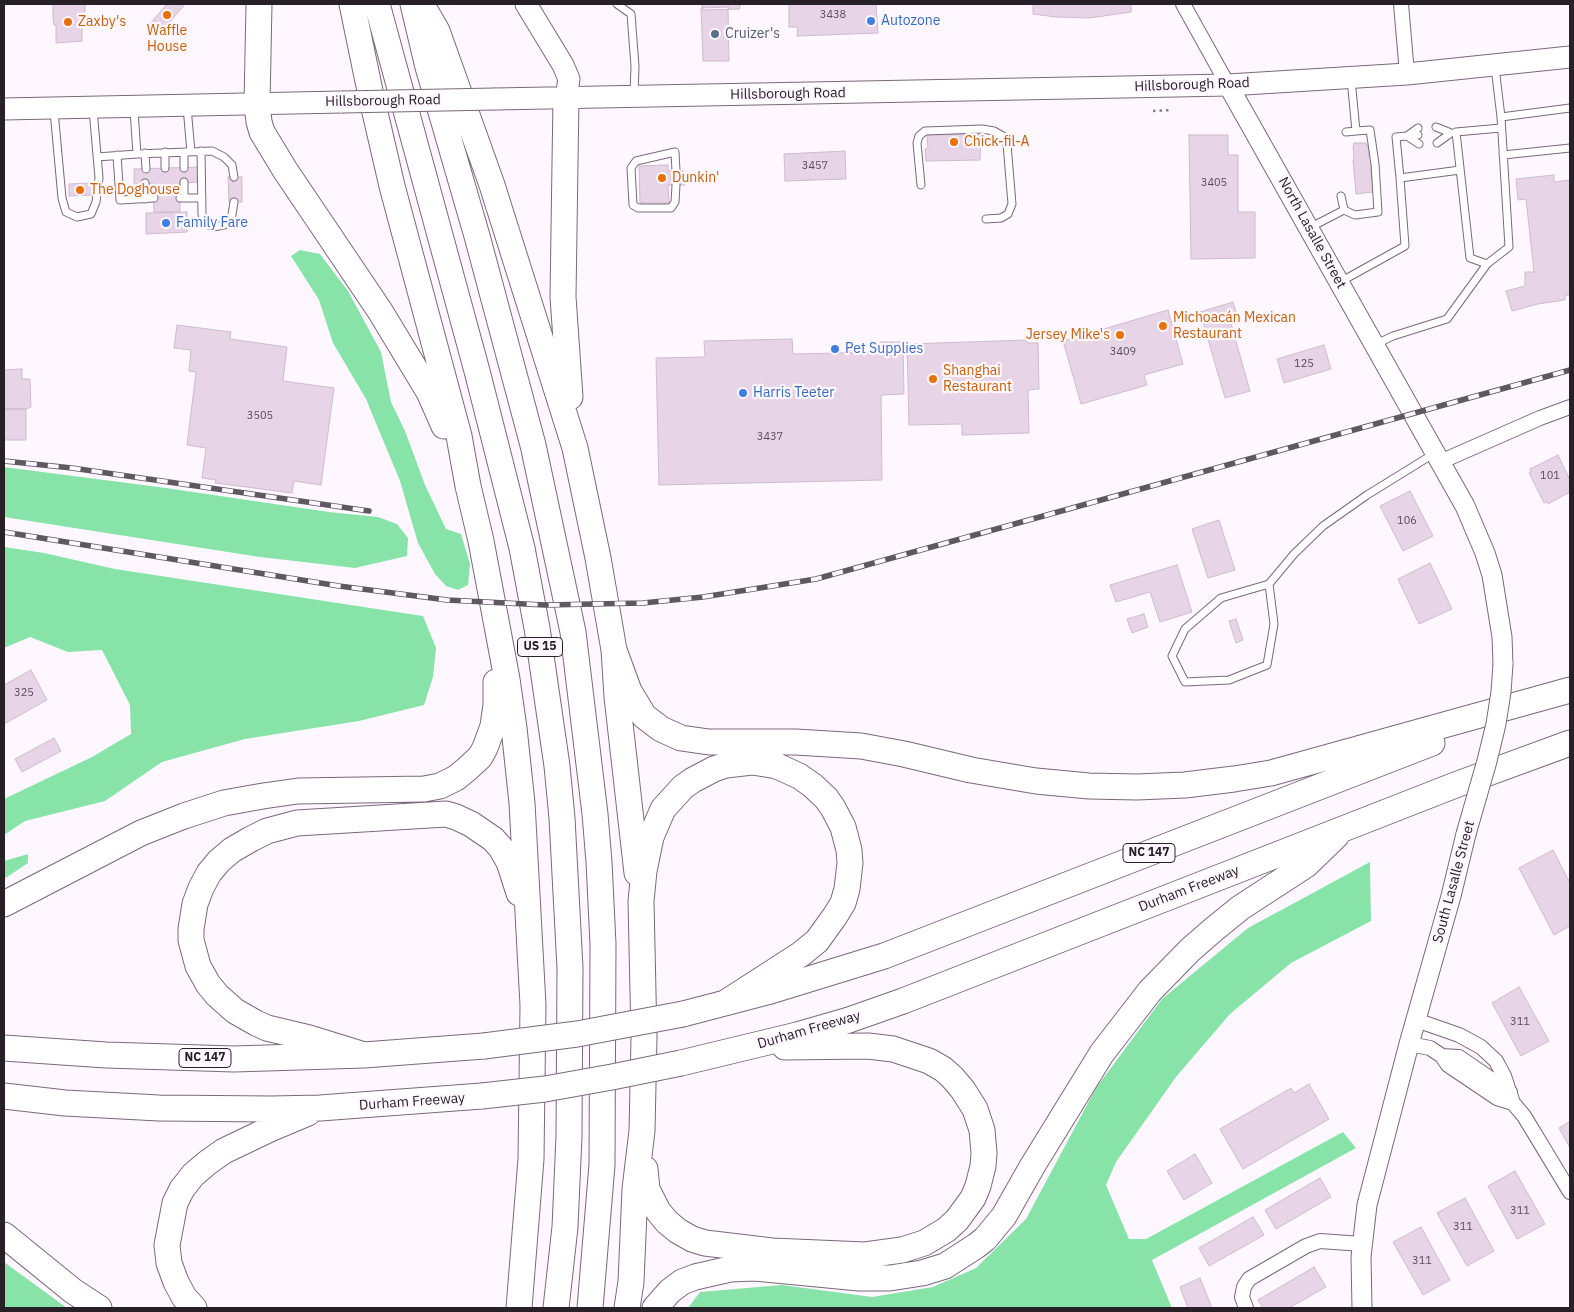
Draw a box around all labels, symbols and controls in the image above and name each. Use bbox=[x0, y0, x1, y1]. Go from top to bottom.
house number: 3438 bbox=[820, 8, 846, 22]
marker: Waffle House bbox=[161, 9, 173, 21]
place label: Autozone bbox=[881, 13, 940, 29]
place label: Zaxby's bbox=[78, 14, 126, 30]
marker: Autozone bbox=[865, 15, 877, 27]
marker: Zaxby's bbox=[62, 16, 74, 28]
place label: Waffle House bbox=[147, 23, 187, 56]
place label: Cruizer's bbox=[725, 26, 780, 42]
marker: Cruizer's bbox=[709, 28, 721, 40]
street label: Hillsborough Road bbox=[1134, 75, 1250, 95]
street label: Hillsborough Road bbox=[730, 85, 846, 103]
street label: Hillsborough Road bbox=[325, 92, 441, 110]
place label: Chick-fil-A bbox=[964, 134, 1029, 150]
marker: Chick-fil-A bbox=[948, 136, 960, 148]
house number: 3457 bbox=[802, 159, 828, 173]
place label: Dunkin' bbox=[672, 170, 719, 186]
marker: Dunkin' bbox=[656, 172, 668, 184]
street label: North Lasalle Street bbox=[1274, 174, 1350, 292]
house number: 3405 bbox=[1201, 176, 1227, 190]
place label: The Doghouse bbox=[90, 182, 180, 198]
marker: The Doghouse bbox=[74, 184, 86, 196]
place label: Family Fare bbox=[176, 215, 248, 231]
marker: Family Fare bbox=[160, 217, 172, 229]
place label: Michoacán Mexican Restaurant bbox=[1173, 310, 1296, 342]
marker: Michoacán Mexican Restaurant bbox=[1157, 320, 1169, 332]
place label: Jersey Mike's bbox=[1026, 327, 1110, 343]
marker: Jersey Mike's bbox=[1114, 329, 1126, 341]
place label: Pet Supplies bbox=[845, 341, 923, 357]
marker: Pet Supplies bbox=[829, 343, 841, 355]
house number: 3409 bbox=[1110, 345, 1136, 359]
house number: 125 bbox=[1294, 357, 1314, 371]
place label: Shanghai Restaurant bbox=[943, 363, 1012, 396]
marker: Shanghai Restaurant bbox=[927, 373, 939, 385]
place label: Harris Teeter bbox=[753, 385, 834, 401]
marker: Harris Teeter bbox=[737, 387, 749, 399]
house number: 3505 bbox=[247, 409, 273, 423]
house number: 3437 bbox=[757, 430, 783, 444]
house number: 101 bbox=[1540, 469, 1560, 483]
house number: 106 bbox=[1397, 514, 1417, 528]
road number: US 15 bbox=[518, 638, 562, 656]
house number: 325 bbox=[14, 686, 34, 700]
street label: South Lasalle Street bbox=[1430, 819, 1478, 945]
road number: NC 147 bbox=[1123, 844, 1175, 862]
street label: Durham Freeway bbox=[1136, 862, 1242, 916]
street label: Durham Freeway bbox=[756, 1007, 862, 1053]
house number: 311 bbox=[1510, 1015, 1530, 1029]
road number: NC 147 bbox=[179, 1048, 231, 1068]
street label: Durham Freeway bbox=[358, 1090, 466, 1114]
house number: 311 bbox=[1510, 1204, 1530, 1218]
house number: 311 bbox=[1453, 1220, 1473, 1234]
house number: 311 bbox=[1412, 1254, 1432, 1268]

